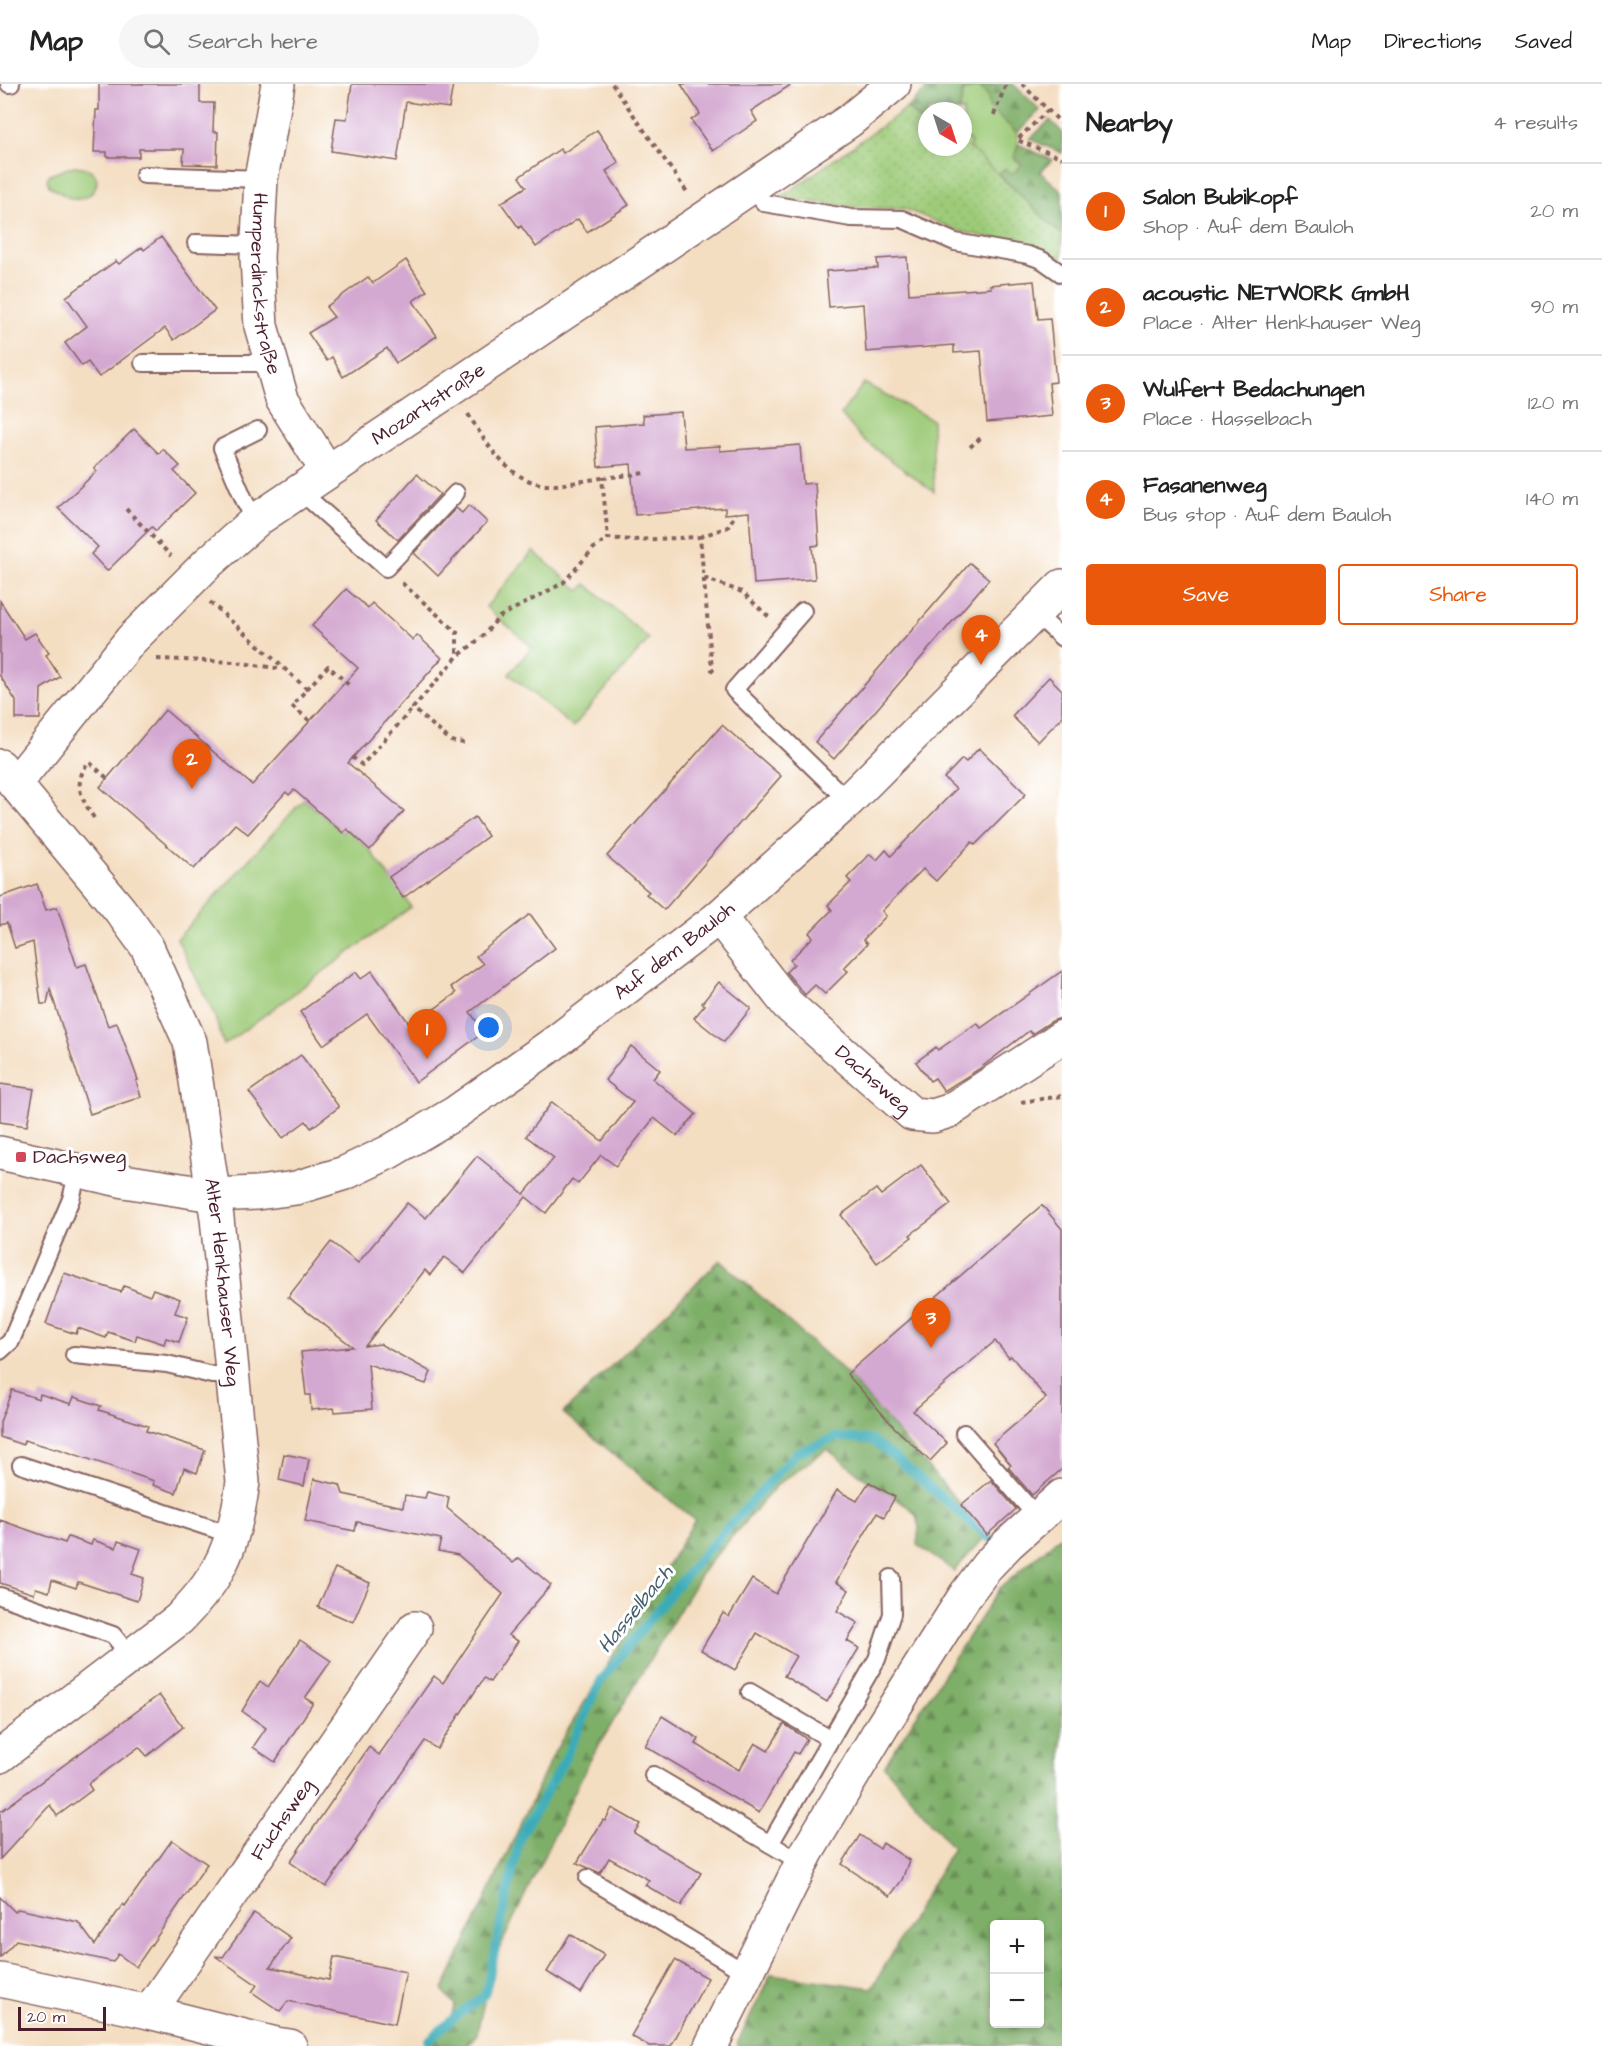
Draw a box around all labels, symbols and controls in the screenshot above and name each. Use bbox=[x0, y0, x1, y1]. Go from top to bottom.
search box bbox=[119, 14, 539, 68]
text: Map bbox=[30, 22, 83, 61]
icon: search bbox=[140, 25, 173, 58]
text: Search here bbox=[188, 26, 318, 57]
text: Map bbox=[1311, 27, 1351, 56]
text: Directions bbox=[1384, 27, 1482, 56]
text: Saved bbox=[1515, 27, 1572, 56]
north arrow bbox=[918, 102, 972, 156]
text: Nearby bbox=[1086, 105, 1173, 141]
text: 4 results bbox=[1493, 109, 1578, 137]
text: Salon Bubikopf bbox=[1143, 182, 1298, 213]
street label: Humperdinckstraße bbox=[243, 192, 288, 378]
text: 1 bbox=[1104, 197, 1107, 225]
text: 20 m bbox=[1530, 197, 1578, 225]
text: Shop · Auf dem Bauloh bbox=[1143, 213, 1353, 241]
text: acoustic NETWORK GmbH bbox=[1143, 278, 1409, 309]
text: 2 bbox=[1100, 293, 1111, 321]
text: 90 m bbox=[1530, 293, 1578, 321]
text: Place · Alter Henkhauser Weg bbox=[1143, 309, 1421, 337]
street label: Mozartstraße bbox=[366, 356, 491, 452]
text: Wulfert Bedachungen bbox=[1143, 374, 1364, 405]
text: 3 bbox=[1100, 389, 1111, 417]
text: 120 m bbox=[1528, 389, 1578, 417]
text: Place · Hasselbach bbox=[1143, 405, 1312, 433]
text: Fasanenweg bbox=[1143, 470, 1267, 501]
text: 4 bbox=[1099, 485, 1112, 513]
text: 140 m bbox=[1526, 485, 1578, 513]
text: Bus stop · Auf dem Bauloh bbox=[1143, 501, 1391, 529]
button: Save bbox=[1086, 564, 1326, 625]
button: Share bbox=[1338, 564, 1578, 625]
pin: 4 bbox=[962, 616, 1000, 665]
pin: 2 bbox=[172, 740, 212, 789]
street label: Auf dem Bauloh bbox=[608, 895, 741, 1007]
pin: 1 bbox=[408, 1010, 446, 1059]
your location bbox=[474, 1013, 503, 1042]
street label: Dachsweg bbox=[829, 1038, 917, 1122]
place label: Dachsweg bbox=[33, 1143, 126, 1172]
marker: Dachsweg bbox=[14, 1150, 28, 1164]
street label: Alter Henkhauser Weg bbox=[197, 1176, 248, 1388]
pin: 3 bbox=[912, 1298, 950, 1348]
water label: Hasselbach bbox=[591, 1558, 680, 1659]
street label: Fuchsweg bbox=[244, 1773, 321, 1866]
map controls bbox=[990, 1920, 1044, 2028]
button: + bbox=[990, 1920, 1044, 1974]
button: − bbox=[990, 1974, 1044, 2028]
scale bar bbox=[18, 2004, 106, 2032]
text: 20 m bbox=[27, 2006, 65, 2028]

